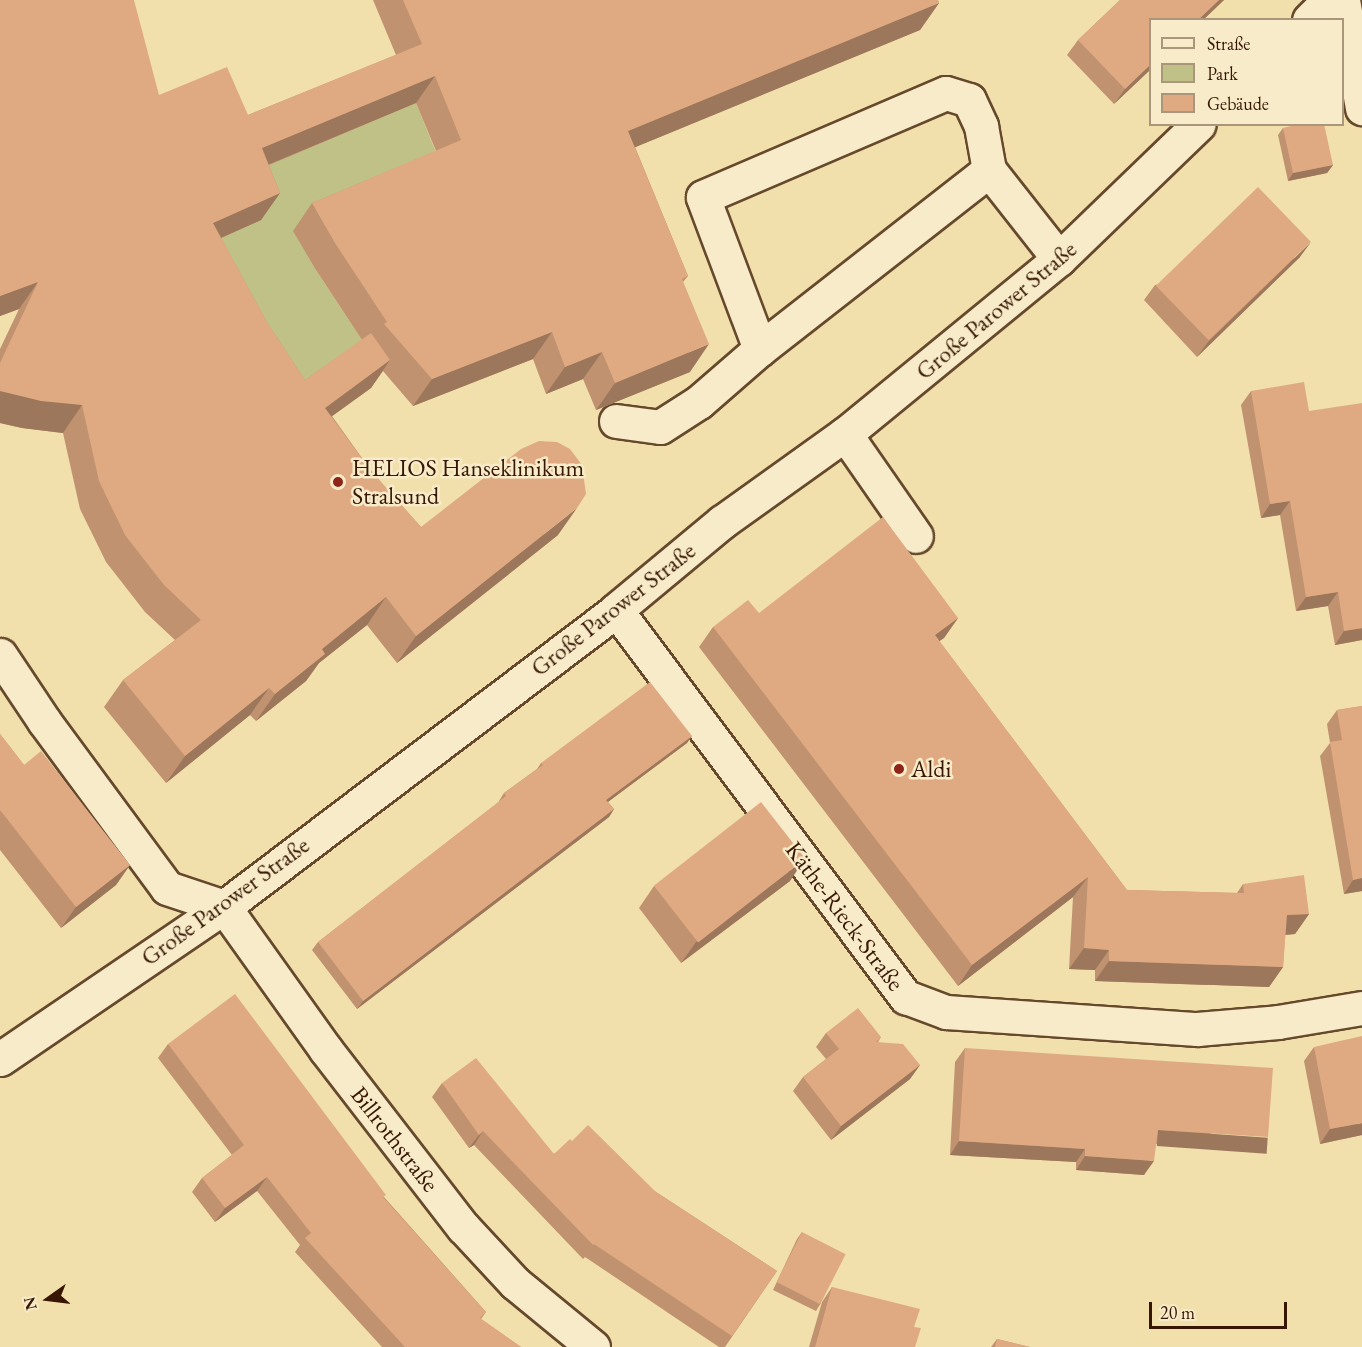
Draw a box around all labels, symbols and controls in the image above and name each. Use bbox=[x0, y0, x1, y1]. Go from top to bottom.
legend bbox=[1149, 18, 1344, 126]
text: Straße bbox=[1207, 32, 1250, 55]
text: Park bbox=[1207, 62, 1238, 85]
text: Gebäude bbox=[1207, 92, 1269, 115]
street label: Große Parower Straße bbox=[910, 235, 1082, 385]
place label: HELIOS Hanseklinikum Stralsund bbox=[352, 454, 584, 510]
marker: HELIOS Hanseklinikum Stralsund bbox=[329, 473, 347, 491]
street label: Große Parower Straße bbox=[525, 536, 701, 682]
place label: Aldi bbox=[911, 755, 951, 783]
marker: Aldi bbox=[892, 762, 906, 776]
street label: Große Parower Straße bbox=[135, 830, 315, 972]
street label: Käthe-Rieck-Straße bbox=[780, 836, 910, 996]
street label: Billrothstraße bbox=[345, 1081, 445, 1197]
north arrow bbox=[18, 1269, 78, 1329]
scale bar bbox=[1152, 1290, 1290, 1328]
text: N bbox=[18, 1295, 42, 1312]
text: 20 m bbox=[1160, 1301, 1195, 1324]

